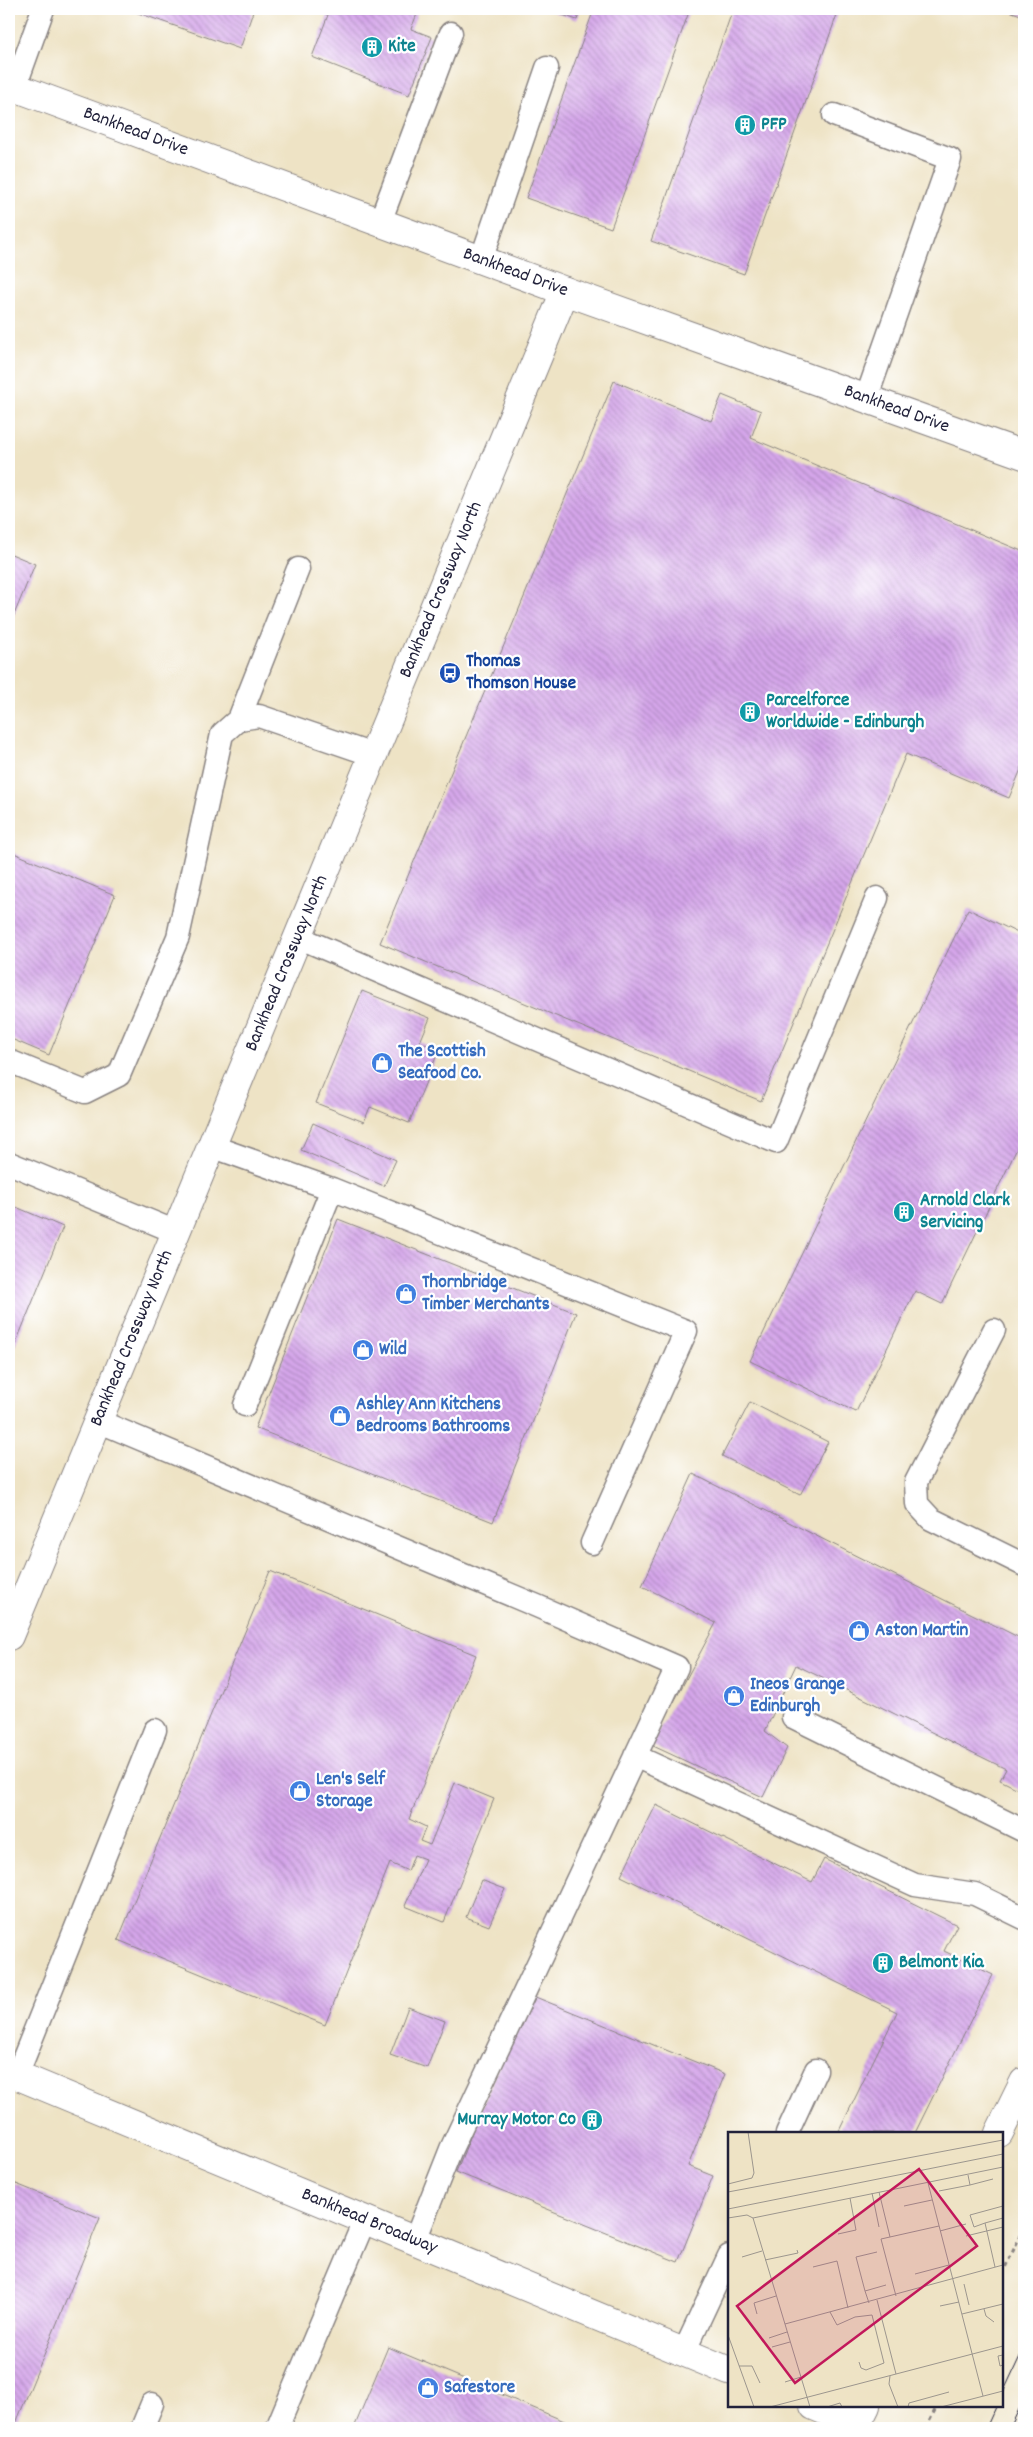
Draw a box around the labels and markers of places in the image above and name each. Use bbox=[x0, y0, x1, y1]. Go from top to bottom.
place label: Kite bbox=[388, 34, 416, 61]
building icon: Kite bbox=[360, 35, 384, 59]
place label: PFP bbox=[761, 112, 787, 139]
building icon: PFP bbox=[733, 113, 757, 137]
place label: Thomas Thomson House bbox=[466, 649, 576, 698]
bus stop icon: Thomas Thomson House bbox=[438, 661, 462, 685]
place label: Parcelforce Worldwide - Edinburgh bbox=[766, 688, 925, 737]
building icon: Parcelforce Worldwide - Edinburgh bbox=[738, 700, 762, 724]
place label: The Scottish Seafood Co. bbox=[398, 1039, 486, 1088]
shop icon: The Scottish Seafood Co. bbox=[370, 1051, 394, 1075]
place label: Arnold Clark Servicing bbox=[920, 1188, 1010, 1237]
building icon: Arnold Clark Servicing bbox=[892, 1200, 916, 1224]
place label: Thornbridge Timber Merchants bbox=[422, 1270, 550, 1319]
shop icon: Thornbridge Timber Merchants bbox=[394, 1282, 418, 1306]
place label: Wild bbox=[379, 1337, 407, 1364]
shop icon: Wild bbox=[351, 1338, 375, 1362]
place label: Ashley Ann Kitchens Bedrooms Bathrooms bbox=[356, 1392, 510, 1441]
shop icon: Ashley Ann Kitchens Bedrooms Bathrooms bbox=[328, 1404, 352, 1428]
place label: Aston Martin bbox=[875, 1618, 969, 1645]
shop icon: Aston Martin bbox=[847, 1619, 871, 1643]
place label: Ineos Grange Edinburgh bbox=[750, 1672, 845, 1721]
shop icon: Ineos Grange Edinburgh bbox=[722, 1684, 746, 1708]
place label: Len's Self Storage bbox=[316, 1767, 386, 1816]
shop icon: Len's Self Storage bbox=[288, 1779, 312, 1803]
place label: Belmont Kia bbox=[899, 1950, 985, 1977]
building icon: Belmont Kia bbox=[871, 1951, 895, 1975]
place label: Murray Motor Co bbox=[457, 2107, 577, 2134]
building icon: Murray Motor Co bbox=[580, 2108, 604, 2132]
place label: Safestore bbox=[444, 2375, 515, 2402]
shop icon: Safestore bbox=[416, 2376, 440, 2400]

